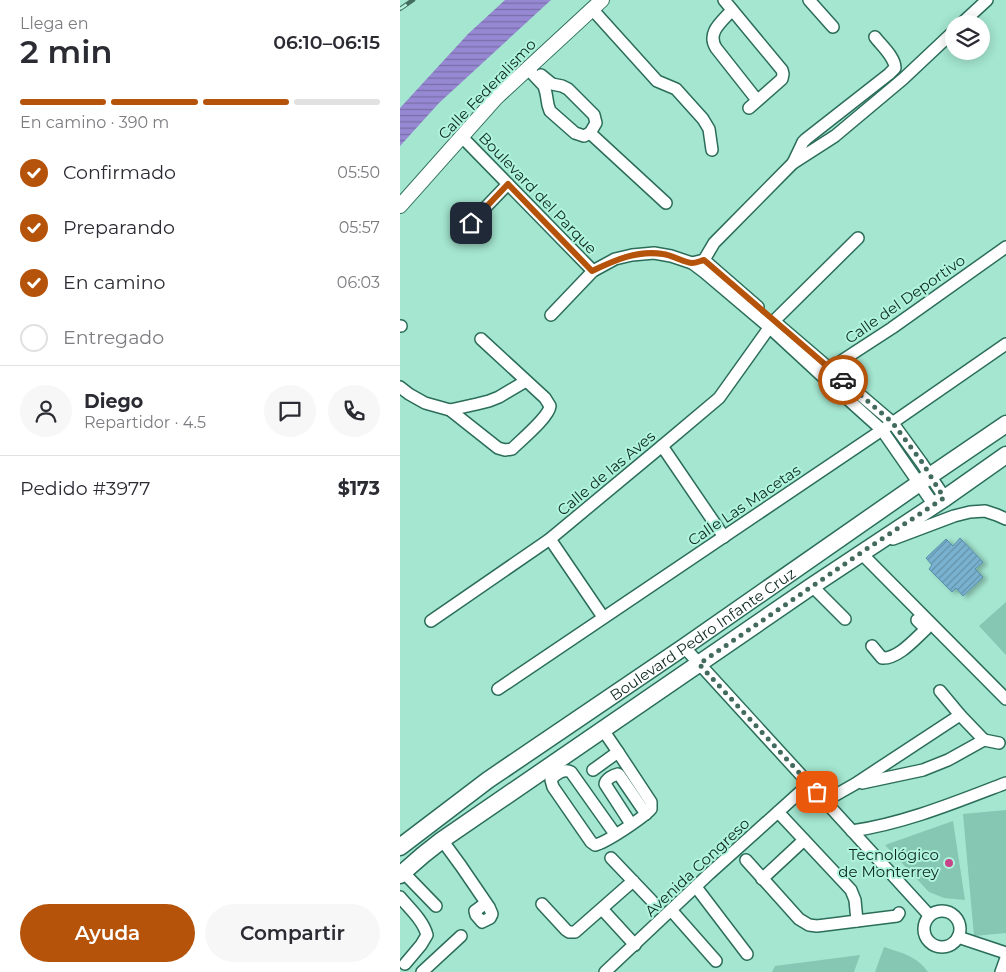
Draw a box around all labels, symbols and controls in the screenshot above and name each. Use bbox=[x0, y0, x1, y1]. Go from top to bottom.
text: Llega en bbox=[20, 14, 88, 33]
map controls bbox=[945, 15, 990, 60]
button: layers bbox=[945, 15, 990, 60]
text: 06:10–06:15 bbox=[273, 31, 380, 54]
text: 2 min bbox=[20, 32, 112, 71]
street label: Calle Federalismo bbox=[434, 35, 540, 143]
text: En camino · 390 m bbox=[20, 113, 169, 132]
street label: Boulevard del Parque bbox=[475, 128, 601, 258]
icon: check bbox=[20, 159, 48, 187]
text: Confirmado bbox=[63, 161, 176, 184]
text: 05:50 bbox=[337, 163, 380, 182]
pin bbox=[450, 202, 492, 244]
icon: home bbox=[457, 209, 485, 237]
icon: check bbox=[20, 214, 48, 242]
text: Preparando bbox=[63, 216, 175, 239]
text: 05:57 bbox=[339, 218, 380, 237]
street label: Calle del Deportivo bbox=[841, 250, 969, 348]
icon: check bbox=[20, 269, 48, 297]
text: En camino bbox=[63, 271, 165, 294]
text: 06:03 bbox=[337, 273, 380, 292]
text: Entregado bbox=[63, 326, 164, 349]
courier bbox=[818, 355, 868, 405]
icon: car bbox=[829, 366, 857, 394]
button: person bbox=[20, 385, 72, 437]
button: chat bbox=[264, 385, 316, 437]
button: phone bbox=[328, 385, 380, 437]
text: Diego bbox=[84, 390, 143, 413]
text: Repartidor · 4.5 bbox=[84, 413, 206, 432]
street label: Calle de las Aves bbox=[553, 426, 659, 520]
street label: Calle Las Macetas bbox=[684, 460, 804, 550]
text: Pedido #3977 bbox=[20, 477, 150, 500]
text: $173 bbox=[338, 477, 380, 500]
street label: Boulevard Pedro Infante Cruz bbox=[606, 563, 799, 704]
pin bbox=[796, 771, 838, 813]
icon: bag bbox=[803, 778, 831, 806]
street label: Avenida Congreso bbox=[641, 814, 753, 920]
place label: Tecnológico de Monterrey bbox=[838, 845, 940, 881]
marker: Tecnológico de Monterrey bbox=[943, 857, 955, 869]
button: Ayuda bbox=[20, 904, 195, 962]
button: Compartir bbox=[205, 904, 380, 962]

